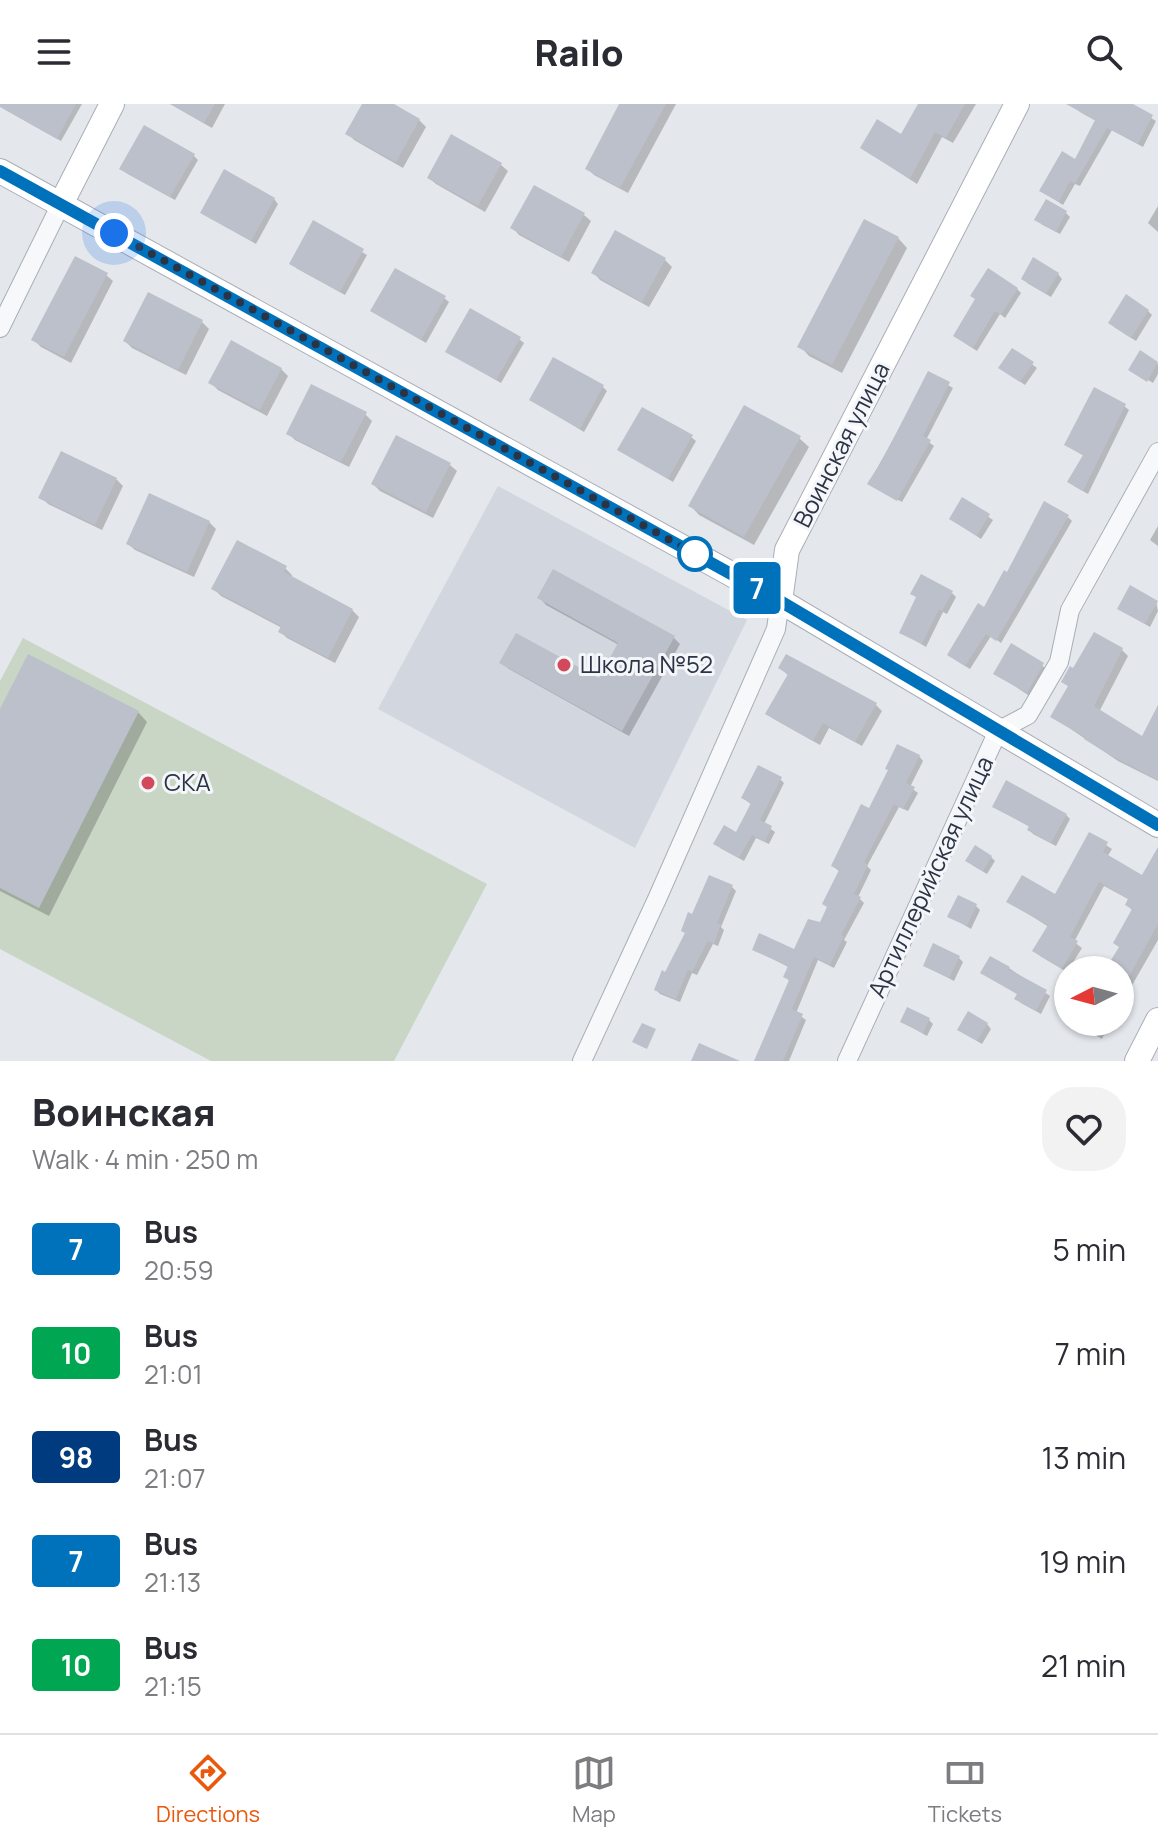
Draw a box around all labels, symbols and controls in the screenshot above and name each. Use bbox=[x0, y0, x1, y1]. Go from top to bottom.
text: Railo bbox=[535, 28, 624, 77]
icon: menu bbox=[32, 30, 76, 74]
icon: search bbox=[1082, 30, 1126, 74]
your location bbox=[94, 213, 134, 253]
street label: Воинская улица bbox=[785, 356, 896, 533]
unlabelled marker bbox=[678, 537, 712, 571]
line badge: 7 bbox=[731, 562, 783, 614]
text: 7 bbox=[750, 569, 764, 607]
place label: Школа №52 bbox=[580, 647, 713, 680]
marker: Школа №52 bbox=[555, 656, 573, 674]
street label: Артиллерийская улица bbox=[859, 750, 1000, 1002]
place label: СКА bbox=[164, 765, 211, 798]
marker: СКА bbox=[139, 774, 157, 792]
north arrow bbox=[1054, 956, 1134, 1036]
map controls bbox=[1054, 956, 1134, 1036]
text: Воинская bbox=[32, 1085, 216, 1137]
button: heart bbox=[1042, 1087, 1126, 1171]
text: Walk · 4 min · 250 m bbox=[32, 1141, 258, 1177]
text: Bus bbox=[144, 1211, 198, 1252]
text: 5 min bbox=[1052, 1229, 1126, 1270]
text: 7 bbox=[69, 1230, 83, 1268]
text: 20:59 bbox=[144, 1252, 214, 1288]
text: Bus bbox=[144, 1315, 198, 1356]
text: 7 min bbox=[1055, 1333, 1126, 1374]
text: 10 bbox=[61, 1334, 91, 1372]
text: 21:01 bbox=[144, 1356, 203, 1392]
text: Bus bbox=[144, 1419, 198, 1460]
text: 13 min bbox=[1041, 1437, 1126, 1478]
text: 98 bbox=[59, 1438, 93, 1476]
text: 21:07 bbox=[144, 1460, 206, 1496]
text: Bus bbox=[144, 1523, 198, 1564]
text: 19 min bbox=[1039, 1541, 1126, 1582]
text: 7 bbox=[69, 1542, 83, 1580]
text: 21:13 bbox=[144, 1564, 201, 1600]
text: Bus bbox=[144, 1627, 198, 1668]
text: 21 min bbox=[1041, 1645, 1126, 1686]
text: 10 bbox=[61, 1646, 91, 1684]
text: 21:15 bbox=[144, 1668, 202, 1704]
tab: Directions bbox=[156, 1751, 260, 1829]
tab: Map bbox=[572, 1751, 616, 1829]
tab: Tickets bbox=[928, 1751, 1002, 1829]

